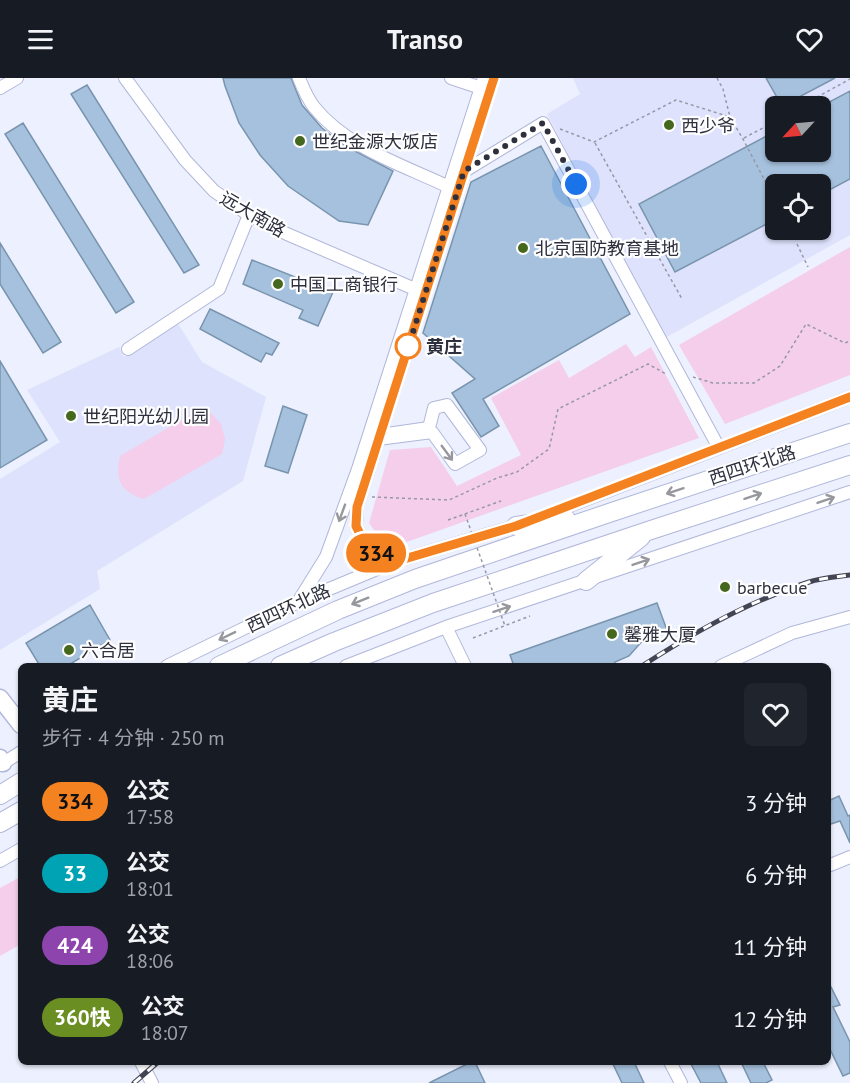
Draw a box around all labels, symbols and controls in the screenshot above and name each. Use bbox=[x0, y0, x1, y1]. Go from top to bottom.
text: Transo bbox=[387, 22, 463, 56]
icon: menu bbox=[24, 23, 57, 56]
icon: heart bbox=[793, 23, 826, 56]
north arrow bbox=[765, 96, 831, 162]
map controls bbox=[765, 96, 831, 240]
place label: 西少爷 bbox=[681, 114, 735, 137]
marker: 西少爷 bbox=[662, 118, 676, 132]
place label: 世纪金源大饭店 bbox=[312, 130, 438, 153]
marker: 世纪金源大饭店 bbox=[293, 134, 307, 148]
your location bbox=[561, 169, 591, 199]
button: locate bbox=[765, 174, 831, 240]
street label: 远大南路 bbox=[216, 186, 290, 242]
place label: 北京国防教育基地 bbox=[535, 237, 679, 260]
marker: 北京国防教育基地 bbox=[516, 241, 530, 255]
place label: 中国工商银行 bbox=[290, 273, 398, 296]
marker: 中国工商银行 bbox=[271, 277, 285, 291]
marker: 黄庄 bbox=[395, 333, 421, 359]
place label: 黄庄 bbox=[426, 335, 462, 358]
place label: 世纪阳光幼儿园 bbox=[83, 405, 209, 428]
marker: 世纪阳光幼儿园 bbox=[64, 409, 78, 423]
street label: 西四环北路 bbox=[706, 440, 798, 490]
one-way arrow bbox=[441, 444, 453, 460]
one-way arrow bbox=[666, 486, 685, 497]
one-way arrow bbox=[743, 490, 762, 501]
one-way arrow bbox=[816, 494, 835, 505]
one-way arrow bbox=[336, 503, 347, 522]
line badge: 334 bbox=[342, 534, 410, 572]
text: 334 bbox=[358, 540, 394, 567]
one-way arrow bbox=[631, 556, 650, 567]
place label: barbecue bbox=[737, 576, 807, 599]
street label: 西四环北路 bbox=[242, 579, 334, 637]
marker: barbecue bbox=[718, 580, 732, 594]
one-way arrow bbox=[352, 596, 370, 607]
one-way arrow bbox=[492, 602, 511, 613]
place label: 馨雅大厦 bbox=[624, 623, 696, 646]
marker: 馨雅大厦 bbox=[605, 627, 619, 641]
one-way arrow bbox=[218, 631, 236, 643]
place label: 六合居 bbox=[81, 639, 135, 662]
marker: 六合居 bbox=[62, 643, 76, 657]
text: 黄庄 bbox=[42, 681, 98, 718]
button: heart bbox=[744, 683, 807, 746]
text: 步行 · 4 分钟 · 250 m bbox=[42, 725, 225, 751]
text: 公交 bbox=[126, 776, 170, 804]
text: 334 bbox=[57, 788, 93, 815]
text: 3 分钟 bbox=[745, 789, 807, 817]
text: 17:58 bbox=[126, 804, 174, 830]
text: 公交 bbox=[126, 848, 170, 876]
text: 33 bbox=[63, 860, 87, 887]
text: 6 分钟 bbox=[745, 861, 807, 889]
text: 18:01 bbox=[126, 876, 174, 902]
text: 公交 bbox=[126, 920, 170, 948]
text: 424 bbox=[57, 932, 93, 959]
text: 11 分钟 bbox=[733, 933, 807, 961]
text: 18:06 bbox=[126, 948, 174, 974]
text: 公交 bbox=[141, 992, 185, 1020]
text: 360快 bbox=[54, 1004, 111, 1031]
text: 12 分钟 bbox=[733, 1005, 807, 1033]
text: 18:07 bbox=[141, 1020, 189, 1046]

